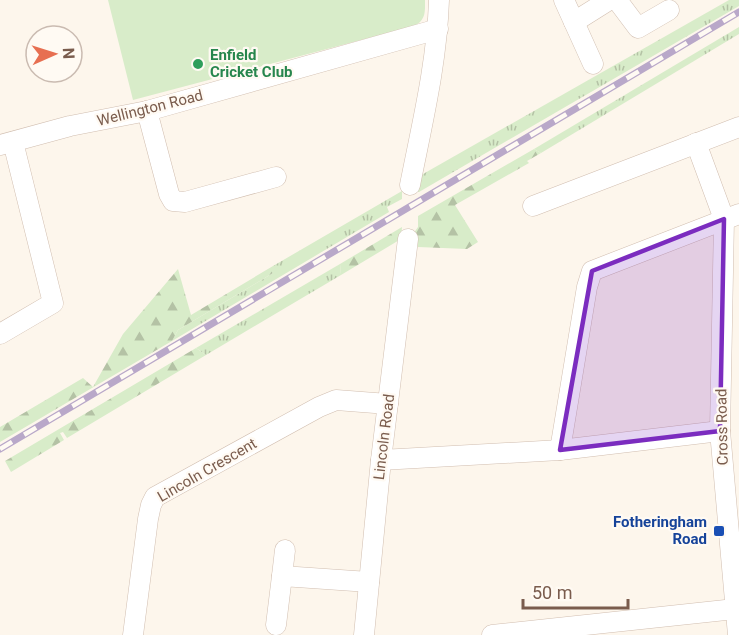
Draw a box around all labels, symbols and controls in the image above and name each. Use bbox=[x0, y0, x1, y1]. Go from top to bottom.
north arrow bbox=[24, 24, 84, 84]
place label: Enfield Cricket Club bbox=[210, 46, 293, 81]
text: N bbox=[59, 47, 78, 59]
marker: Enfield Cricket Club bbox=[191, 57, 205, 71]
street label: Wellington Road bbox=[95, 86, 205, 130]
street label: Cross Road bbox=[712, 388, 732, 466]
street label: Lincoln Road bbox=[370, 393, 398, 481]
street label: Lincoln Crescent bbox=[154, 434, 260, 506]
place label: Fotheringham Road bbox=[613, 513, 707, 548]
marker: Fotheringham Road bbox=[712, 524, 726, 538]
scale bar bbox=[523, 572, 628, 610]
text: 50 m bbox=[532, 582, 572, 603]

